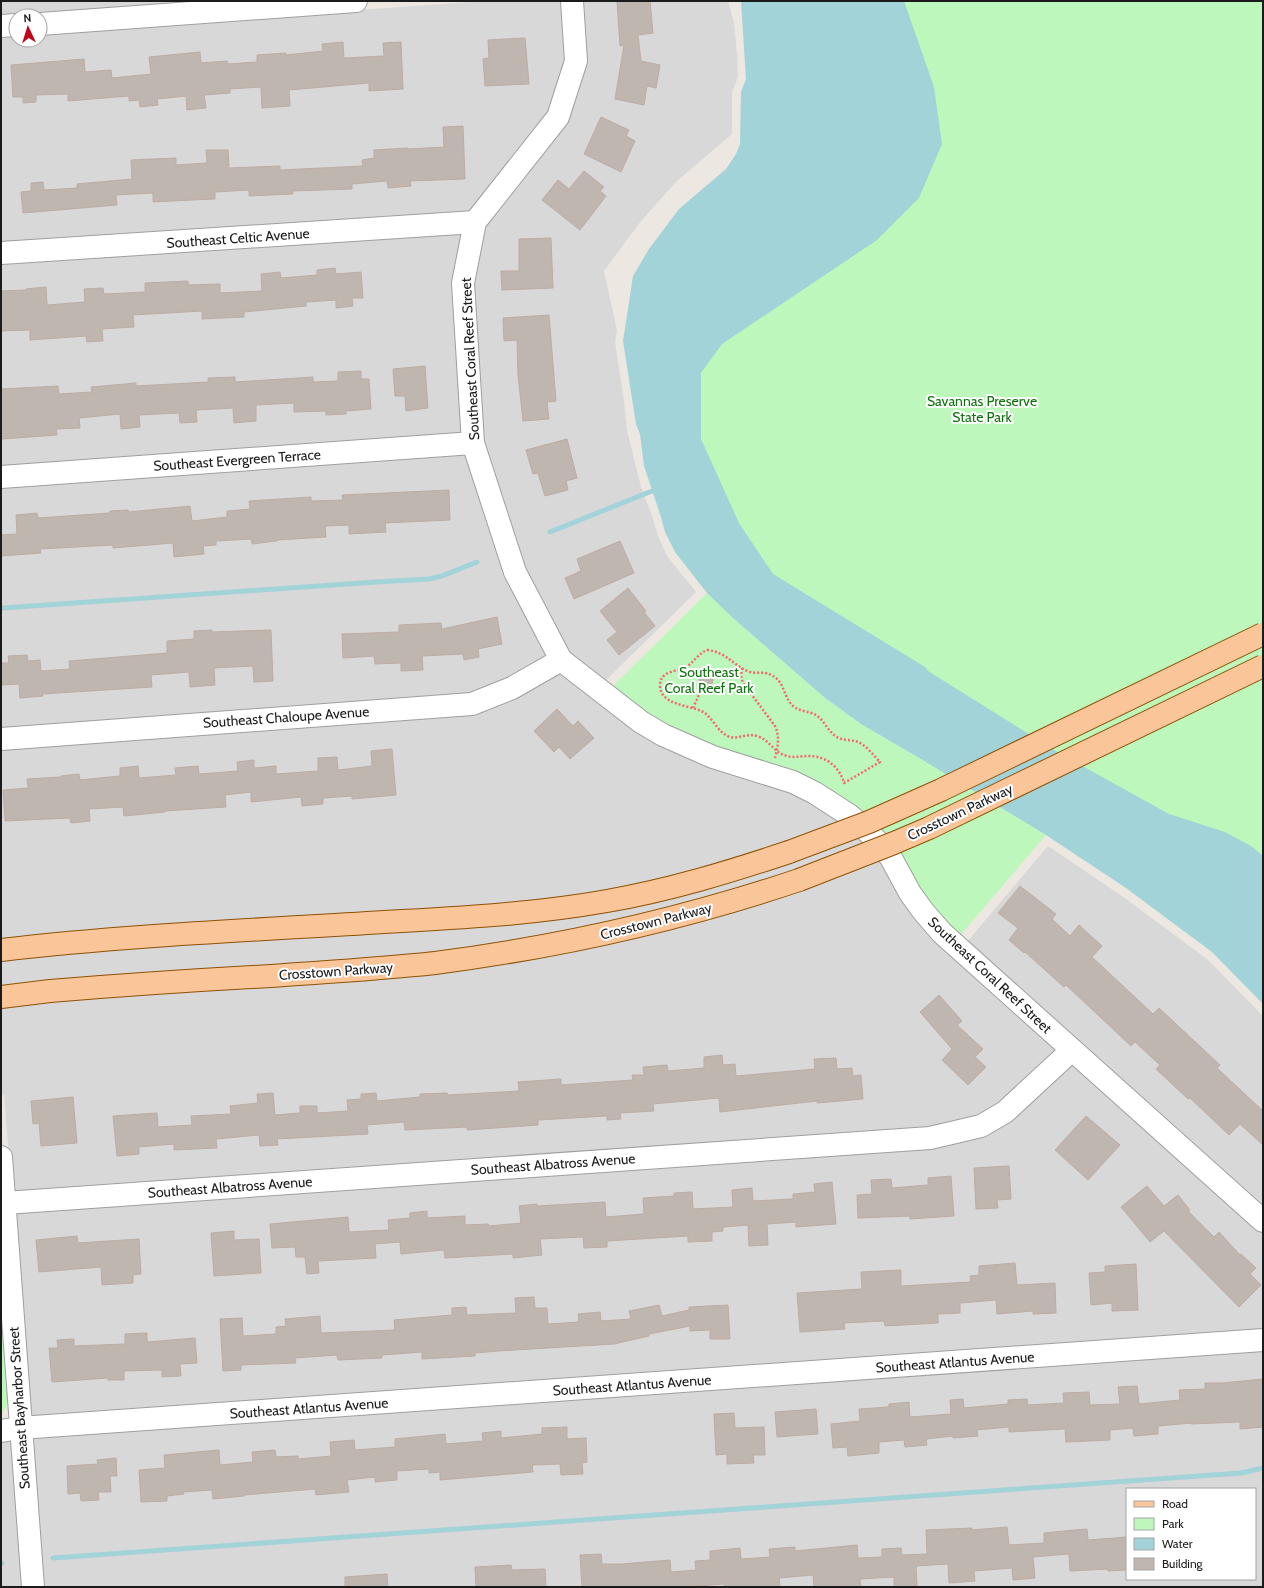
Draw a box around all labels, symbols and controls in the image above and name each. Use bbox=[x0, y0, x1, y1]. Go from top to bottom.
north arrow bbox=[8, 8, 48, 48]
text: N bbox=[23, 11, 32, 25]
street label: Southeast Celtic Avenue bbox=[166, 224, 310, 252]
street label: Southeast Coral Reef Street bbox=[457, 277, 483, 441]
park label: Savannas Preserve State Park bbox=[927, 392, 1037, 426]
street label: Southeast Evergreen Terrace bbox=[153, 445, 321, 475]
park label: Southeast Coral Reef Park bbox=[664, 663, 754, 697]
street label: Southeast Chaloupe Avenue bbox=[202, 702, 370, 732]
street label: Crosstown Parkway bbox=[904, 780, 1016, 844]
street label: Crosstown Parkway bbox=[598, 898, 714, 944]
street label: Southeast Coral Reef Street bbox=[924, 913, 1056, 1037]
street label: Crosstown Parkway bbox=[278, 958, 394, 984]
street label: Southeast Albatross Avenue bbox=[470, 1149, 636, 1179]
street label: Southeast Albatross Avenue bbox=[147, 1172, 313, 1202]
street label: Southeast Bayharbor Street bbox=[4, 1326, 34, 1490]
street label: Southeast Atlantus Avenue bbox=[875, 1347, 1035, 1377]
street label: Southeast Atlantus Avenue bbox=[552, 1370, 712, 1400]
street label: Southeast Atlantus Avenue bbox=[229, 1393, 389, 1423]
legend bbox=[1126, 1488, 1256, 1580]
text: Road bbox=[1162, 1496, 1188, 1511]
text: Park bbox=[1162, 1516, 1184, 1531]
text: Water bbox=[1162, 1536, 1193, 1551]
text: Building bbox=[1162, 1556, 1204, 1571]

